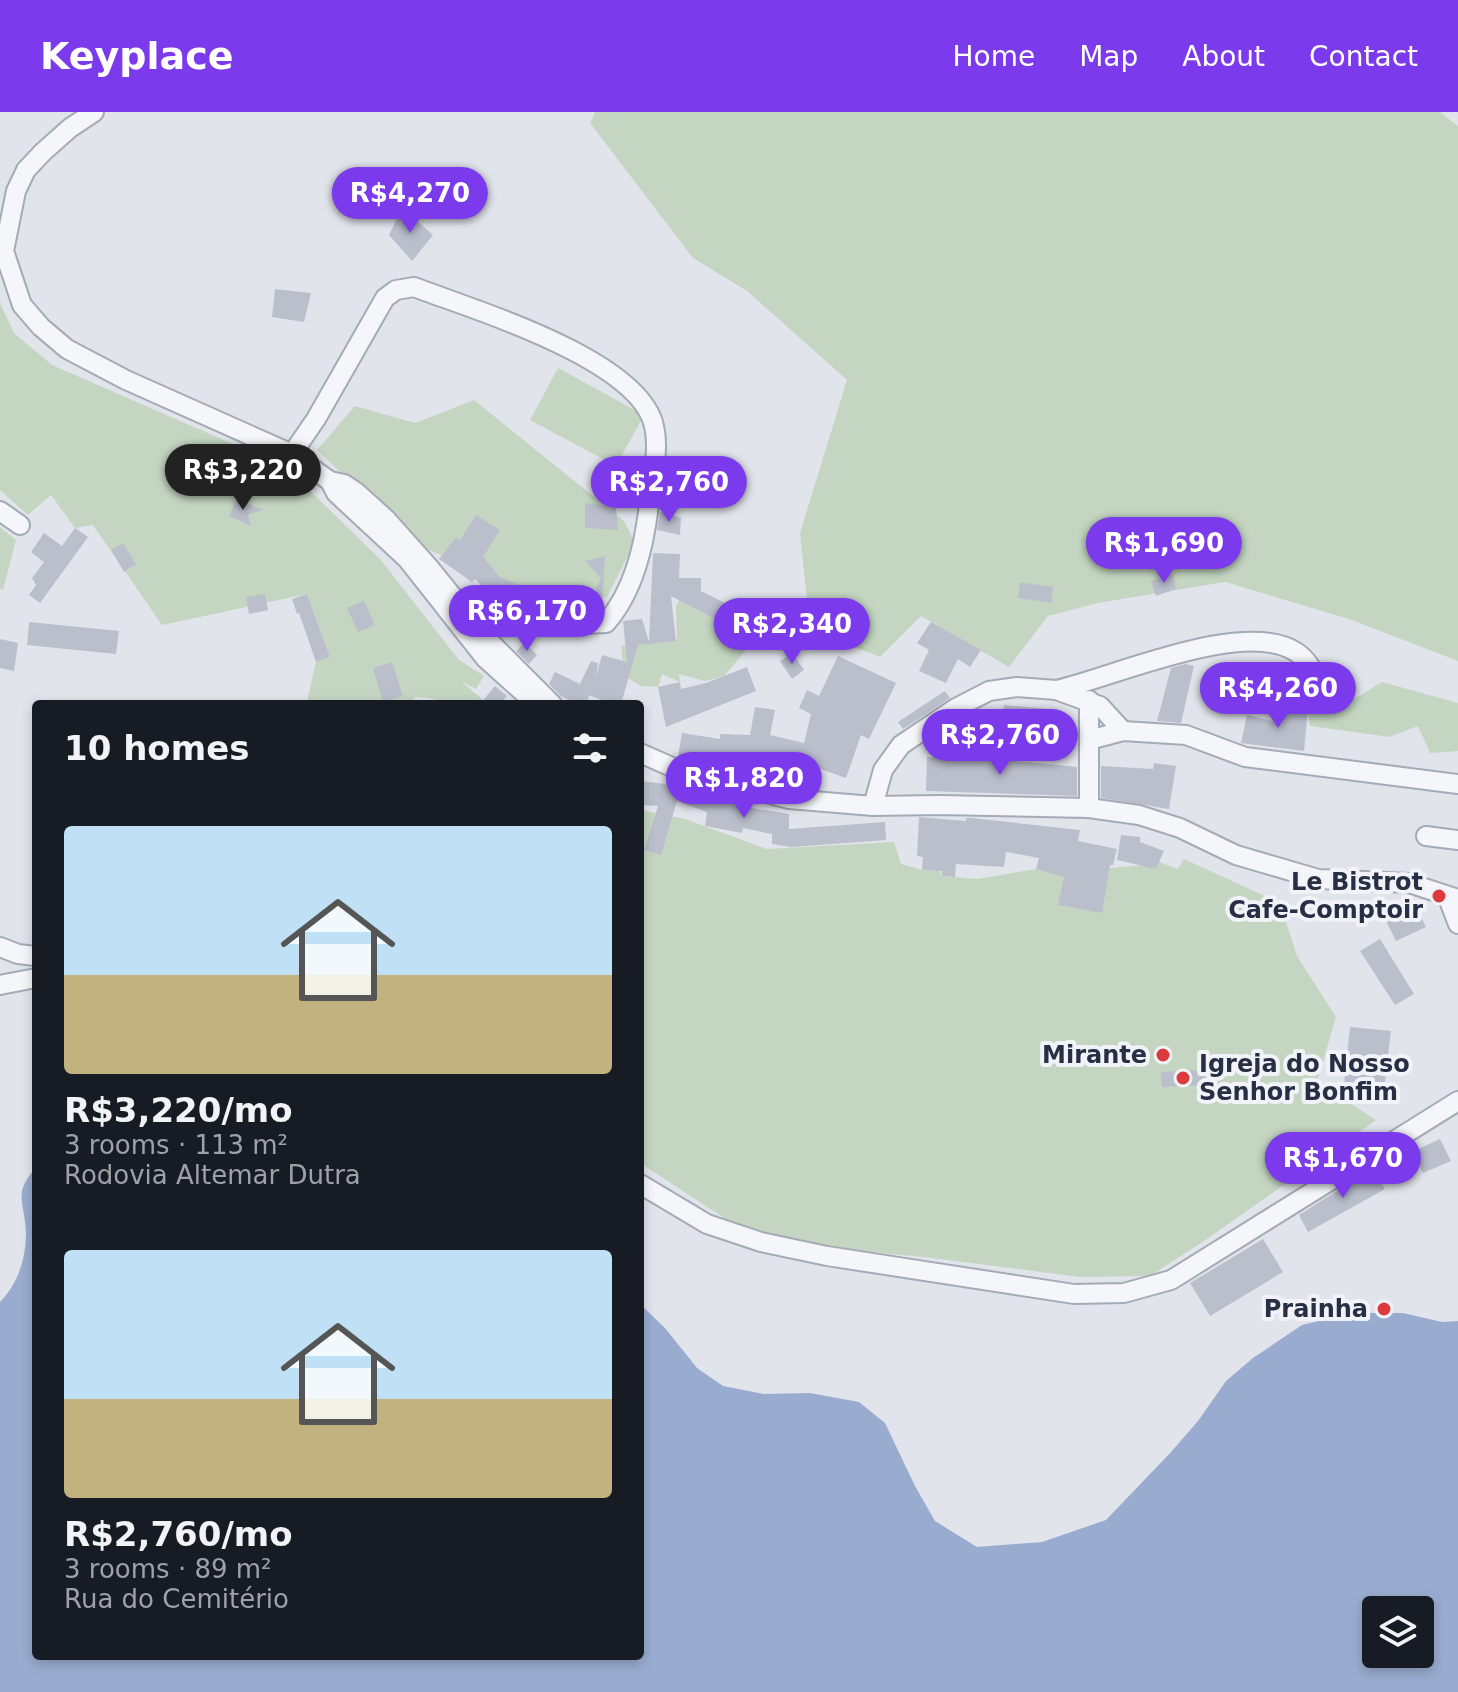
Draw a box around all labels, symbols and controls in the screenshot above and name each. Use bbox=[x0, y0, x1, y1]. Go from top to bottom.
text: Keyplace bbox=[40, 34, 234, 78]
text: Home bbox=[952, 40, 1035, 73]
text: Map bbox=[1079, 40, 1138, 73]
text: About bbox=[1182, 40, 1265, 73]
text: Contact bbox=[1309, 40, 1418, 73]
pin: R$4,270 bbox=[336, 167, 484, 235]
text: R$4,270 bbox=[350, 178, 470, 208]
pin: R$3,220 bbox=[169, 444, 317, 512]
text: R$3,220 bbox=[183, 455, 303, 485]
pin: R$2,760 bbox=[595, 456, 743, 524]
text: R$2,760 bbox=[609, 467, 729, 497]
pin: R$1,690 bbox=[1090, 517, 1238, 585]
text: R$1,690 bbox=[1104, 528, 1224, 558]
pin: R$6,170 bbox=[453, 585, 601, 653]
text: R$6,170 bbox=[467, 596, 587, 626]
pin: R$2,340 bbox=[718, 598, 866, 666]
text: R$2,340 bbox=[732, 609, 852, 639]
pin: R$4,260 bbox=[1204, 662, 1352, 730]
text: R$4,260 bbox=[1218, 673, 1338, 703]
pin: R$2,760 bbox=[926, 709, 1074, 777]
text: R$2,760 bbox=[940, 720, 1060, 750]
icon: filters bbox=[568, 726, 612, 770]
text: 10 homes bbox=[64, 728, 249, 768]
pin: R$1,820 bbox=[670, 752, 818, 820]
text: R$1,820 bbox=[684, 763, 804, 793]
place label: Le Bistrot Cafe-Comptoir bbox=[1228, 868, 1423, 924]
icon: home bbox=[266, 878, 410, 1022]
marker: Le Bistrot Cafe-Comptoir bbox=[1430, 887, 1448, 905]
place label: Mirante bbox=[1042, 1041, 1147, 1069]
marker: Mirante bbox=[1154, 1046, 1172, 1064]
place label: Igreja do Nosso Senhor Bonfim bbox=[1199, 1050, 1410, 1106]
marker: Igreja do Nosso Senhor Bonfim bbox=[1174, 1069, 1192, 1087]
text: R$3,220/mo bbox=[64, 1090, 293, 1130]
text: 3 rooms · 113 m² bbox=[64, 1130, 288, 1160]
pin: R$1,670 bbox=[1269, 1132, 1417, 1200]
text: R$1,670 bbox=[1283, 1143, 1403, 1173]
text: Rodovia Altemar Dutra bbox=[64, 1160, 361, 1190]
place label: Prainha bbox=[1264, 1295, 1368, 1323]
marker: Prainha bbox=[1375, 1300, 1393, 1318]
icon: home bbox=[266, 1302, 410, 1446]
text: R$2,760/mo bbox=[64, 1514, 293, 1554]
text: 3 rooms · 89 m² bbox=[64, 1554, 272, 1584]
text: Rua do Cemitério bbox=[64, 1584, 289, 1614]
map controls bbox=[1362, 1596, 1434, 1668]
button: layers bbox=[1362, 1596, 1434, 1668]

